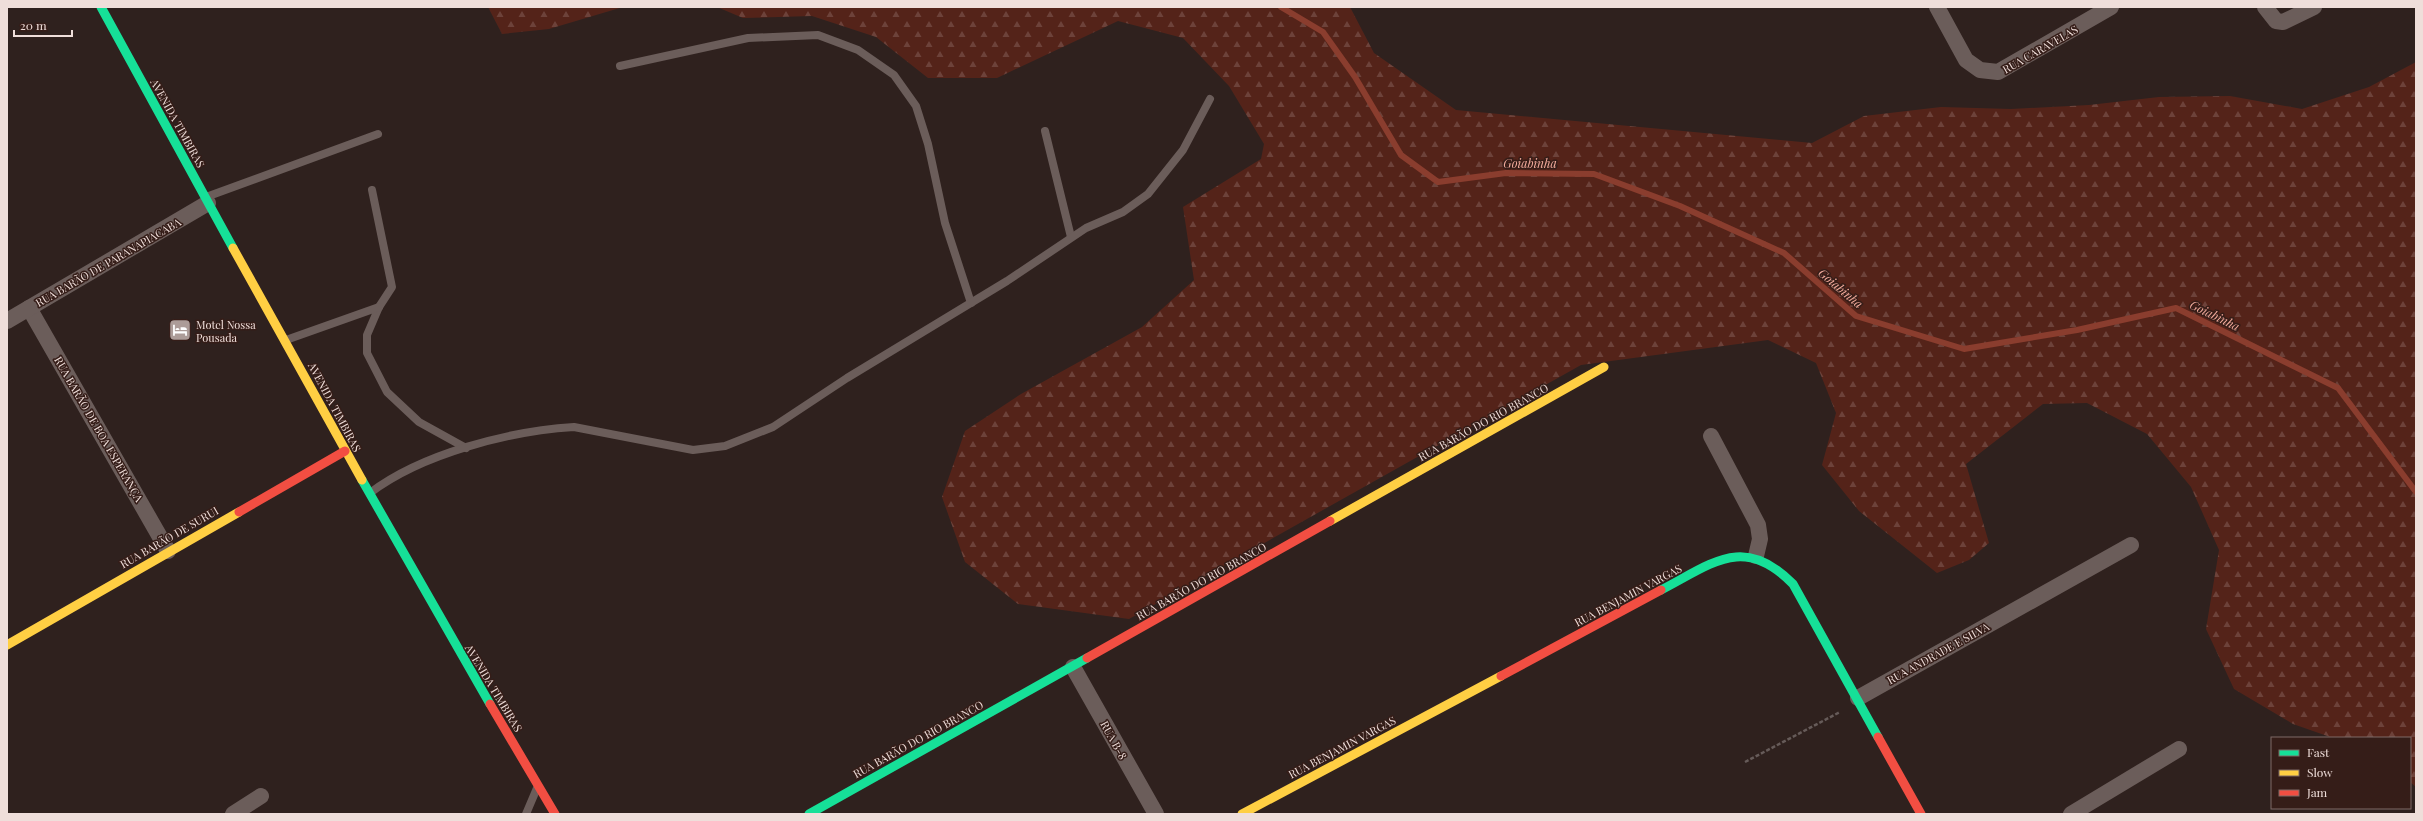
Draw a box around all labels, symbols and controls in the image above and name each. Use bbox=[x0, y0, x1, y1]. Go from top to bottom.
scale bar bbox=[14, 12, 72, 38]
text: 20 m bbox=[20, 17, 47, 33]
street label: RUA CARAVELAS bbox=[2000, 21, 2080, 77]
street label: AVENIDA TIMBIRAS bbox=[147, 75, 209, 170]
water label: Goiabinha bbox=[1503, 155, 1557, 171]
street label: RUA BARÃO DE PARANAPIACABA bbox=[33, 214, 183, 310]
water label: Goiabinha bbox=[1815, 265, 1867, 311]
water label: Goiabinha bbox=[2187, 296, 2243, 334]
hotel icon: Motel Nossa Pousada bbox=[167, 317, 193, 343]
place label: Motel Nossa Pousada bbox=[196, 317, 256, 345]
street label: RUA BARÃO DE BOA ESPERANÇA bbox=[51, 353, 147, 505]
street label: AVENIDA TIMBIRAS bbox=[305, 359, 365, 454]
street label: RUA BARÃO DO RIO BRANCO bbox=[1415, 380, 1551, 464]
street label: RUA BARÃO DE SURUI bbox=[117, 503, 221, 571]
street label: RUA BARÃO DO RIO BRANCO bbox=[1133, 539, 1269, 623]
street label: RUA BENJAMIN VARGAS bbox=[1572, 560, 1684, 630]
street label: RUA ANDRADE E SILVA bbox=[1884, 619, 1992, 687]
street label: AVENIDA TIMBIRAS bbox=[461, 641, 526, 734]
street label: RUA BARÃO DO RIO BRANCO bbox=[850, 697, 986, 781]
street label: RUA BENJAMIN VARGAS bbox=[1286, 712, 1398, 782]
street label: RUA B-8 bbox=[1097, 718, 1131, 762]
legend bbox=[2271, 737, 2411, 809]
text: Fast bbox=[2307, 744, 2330, 760]
text: Slow bbox=[2307, 764, 2333, 780]
text: Jam bbox=[2306, 784, 2328, 800]

